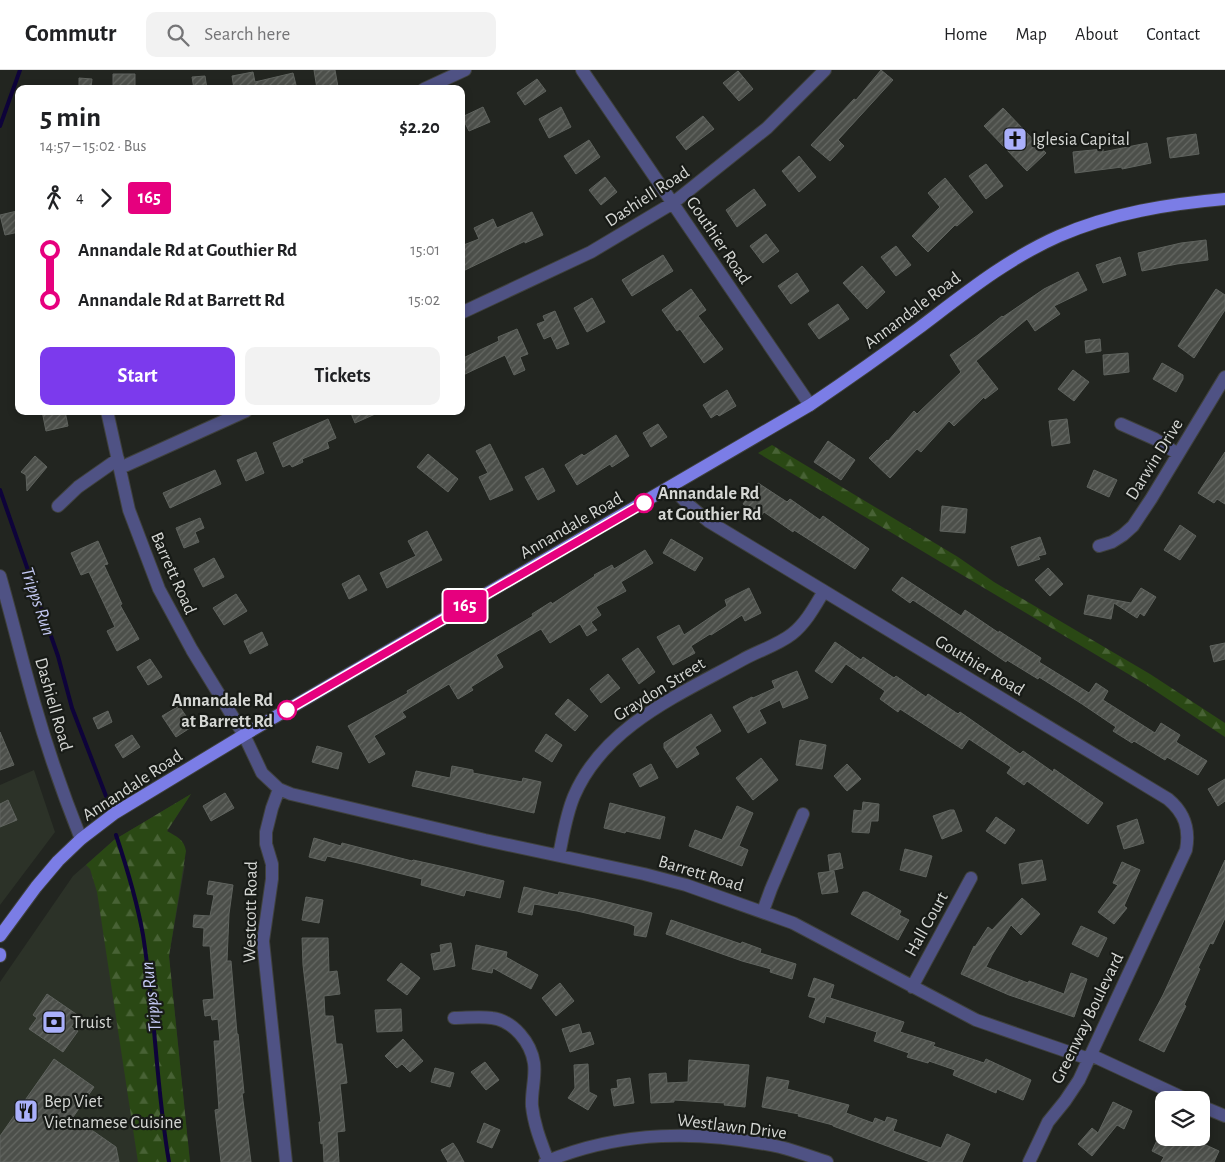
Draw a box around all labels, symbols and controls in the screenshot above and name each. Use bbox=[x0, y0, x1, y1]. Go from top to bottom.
search box bbox=[146, 12, 496, 57]
icon: search bbox=[164, 21, 192, 49]
text: Commutr bbox=[25, 22, 116, 46]
text: Search here bbox=[204, 25, 290, 44]
text: Home bbox=[944, 26, 987, 44]
text: Map bbox=[1015, 26, 1047, 44]
text: About bbox=[1075, 26, 1118, 44]
text: Contact bbox=[1146, 26, 1200, 44]
text: 5 min bbox=[40, 104, 101, 132]
text: $2.20 bbox=[399, 118, 440, 137]
church icon: Iglesia Capital bbox=[1002, 126, 1028, 152]
place label: Iglesia Capital bbox=[1032, 131, 1130, 149]
text: 14:57 – 15:02 · Bus bbox=[40, 138, 146, 154]
street label: Dashiell Road bbox=[602, 163, 693, 231]
icon: walk bbox=[40, 184, 68, 212]
icon: forward bbox=[92, 184, 120, 212]
text: 4 bbox=[76, 189, 84, 205]
text: 165 bbox=[138, 189, 161, 207]
street label: Gouthier Road bbox=[683, 194, 754, 287]
text: Annandale Rd at Gouthier Rd bbox=[78, 241, 297, 260]
text: 15:01 bbox=[410, 242, 440, 258]
street label: Annandale Road bbox=[861, 269, 964, 353]
text: Annandale Rd at Barrett Rd bbox=[78, 291, 285, 310]
text: 15:02 bbox=[408, 292, 440, 308]
button: Start bbox=[40, 347, 235, 405]
button: Tickets bbox=[245, 347, 440, 405]
street label: Darwin Drive bbox=[1123, 416, 1187, 503]
place label: Annandale Rd at Gouthier Rd bbox=[658, 485, 762, 524]
street label: Annandale Road bbox=[517, 489, 626, 562]
marker: Annandale Rd at Gouthier Rd bbox=[634, 493, 654, 513]
street label: Barrett Road bbox=[147, 530, 199, 617]
water label: Tripps Run bbox=[17, 565, 58, 638]
line badge: 165 bbox=[436, 590, 494, 622]
text: 165 bbox=[454, 597, 476, 615]
street label: Gouthier Road bbox=[932, 632, 1027, 700]
street label: Graydon Street bbox=[611, 654, 709, 725]
street label: Dashiell Road bbox=[31, 656, 75, 753]
place label: Annandale Rd at Barrett Rd bbox=[172, 692, 274, 731]
marker: Annandale Rd at Barrett Rd bbox=[277, 700, 297, 720]
street label: Annandale Road bbox=[79, 747, 186, 825]
street label: Barrett Road bbox=[656, 852, 745, 895]
street label: Westcott Road bbox=[241, 861, 261, 963]
street label: Hall Court bbox=[902, 889, 952, 960]
street label: Greenway Boulevard bbox=[1048, 950, 1127, 1087]
water label: Tripps Run bbox=[138, 960, 165, 1033]
bank icon: Truist bbox=[41, 1009, 67, 1035]
place label: Truist bbox=[72, 1014, 112, 1032]
map controls bbox=[1155, 1091, 1210, 1146]
button: layers bbox=[1155, 1091, 1210, 1146]
place label: Bep Viet Vietnamese Cuisine bbox=[44, 1093, 182, 1132]
restaurant icon: Bep Viet Vietnamese Cuisine bbox=[13, 1098, 39, 1124]
street label: Westlawn Drive bbox=[676, 1111, 788, 1143]

